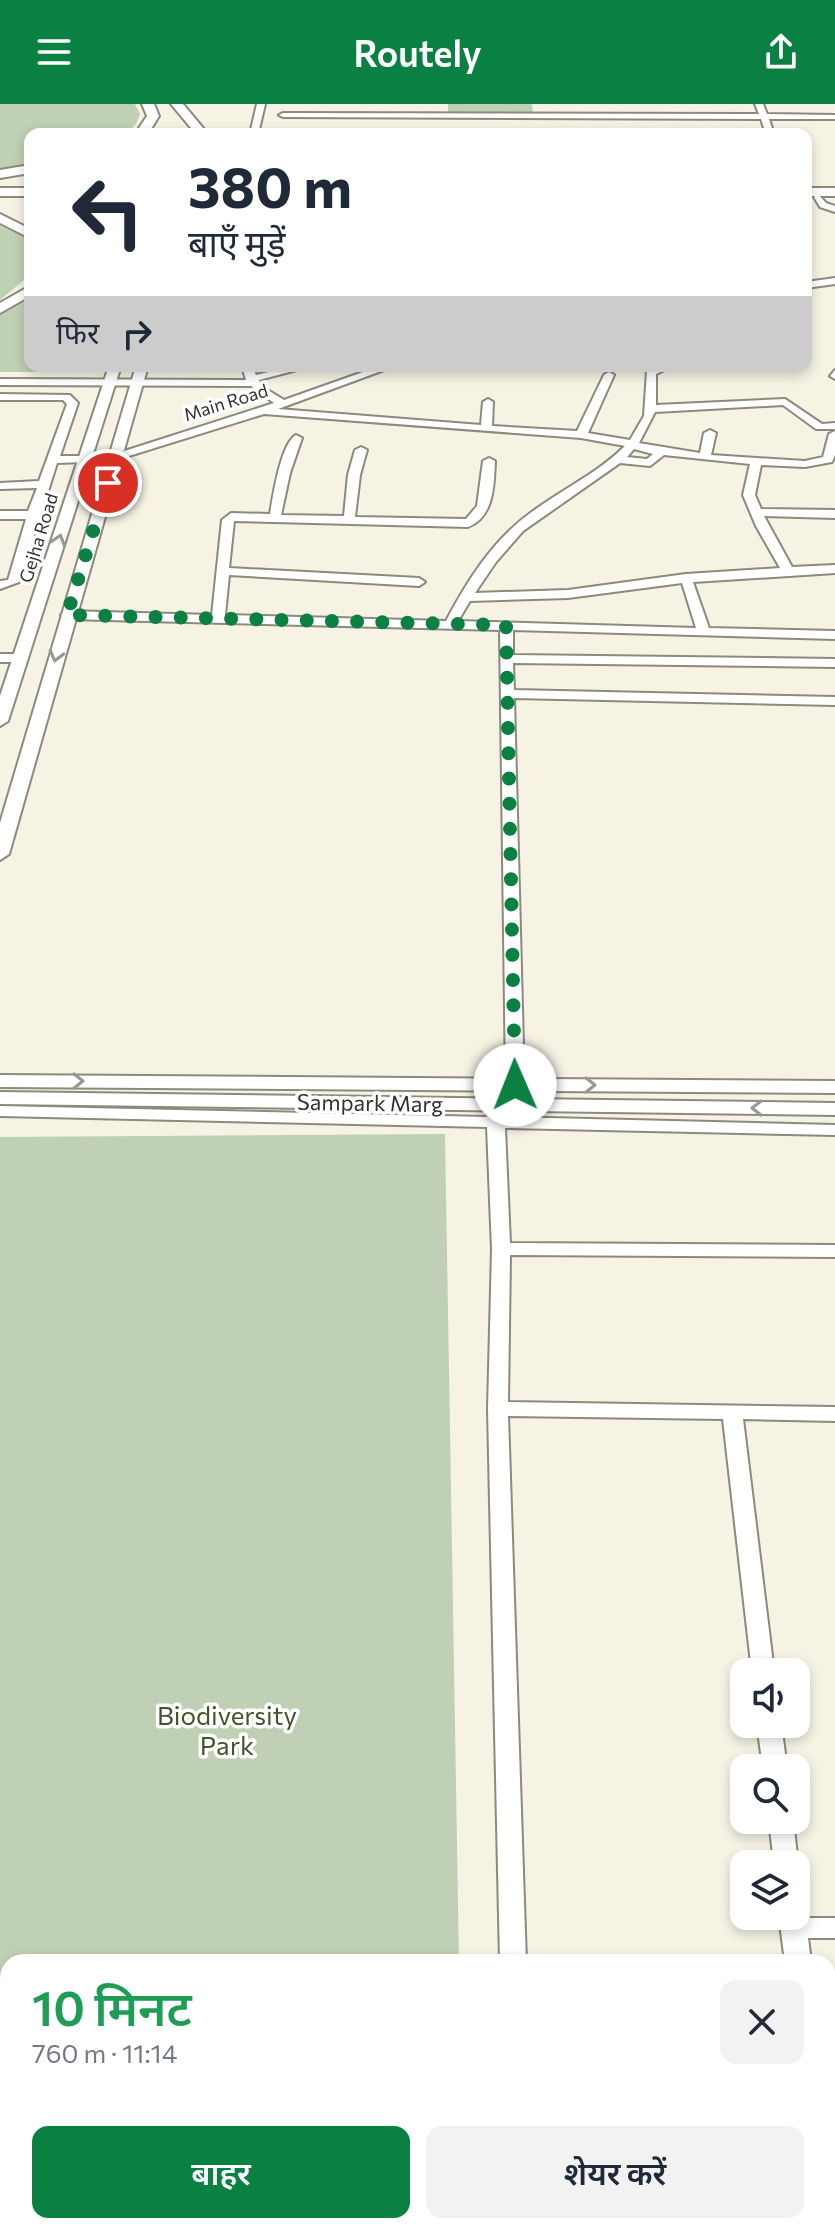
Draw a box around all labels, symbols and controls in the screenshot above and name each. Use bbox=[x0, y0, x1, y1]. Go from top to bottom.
icon: menu bbox=[32, 30, 76, 74]
text: Routely bbox=[353, 30, 482, 74]
icon: share bbox=[759, 30, 803, 74]
text: 380 m bbox=[188, 151, 352, 220]
icon: left bbox=[56, 160, 160, 264]
text: बाएँ मुड़ें bbox=[188, 220, 285, 264]
icon: right bbox=[115, 312, 159, 356]
text: फिर bbox=[56, 313, 99, 350]
street label: Main Road bbox=[181, 379, 270, 425]
pin bbox=[74, 449, 142, 517]
icon: arrive bbox=[86, 461, 130, 505]
street label: Gejha Road bbox=[14, 490, 62, 585]
one-way arrow bbox=[50, 534, 66, 548]
one-way arrow bbox=[49, 648, 65, 662]
position arrow bbox=[473, 1043, 557, 1127]
one-way arrow bbox=[72, 1072, 85, 1090]
one-way arrow bbox=[584, 1076, 597, 1094]
street label: Sampark Marg bbox=[297, 1088, 443, 1117]
one-way arrow bbox=[750, 1099, 763, 1117]
map controls bbox=[730, 1658, 810, 1930]
button: sound bbox=[730, 1658, 810, 1738]
park label: Biodiversity Park bbox=[157, 1699, 297, 1760]
button: search bbox=[730, 1754, 810, 1834]
button: layers bbox=[730, 1850, 810, 1930]
text: 10 मिनट bbox=[32, 1977, 192, 2036]
button: close bbox=[720, 1980, 804, 2064]
text: 760 m · 11:14 bbox=[32, 2037, 177, 2068]
button: बाहर bbox=[32, 2126, 410, 2218]
button: शेयर करें bbox=[426, 2126, 804, 2218]

